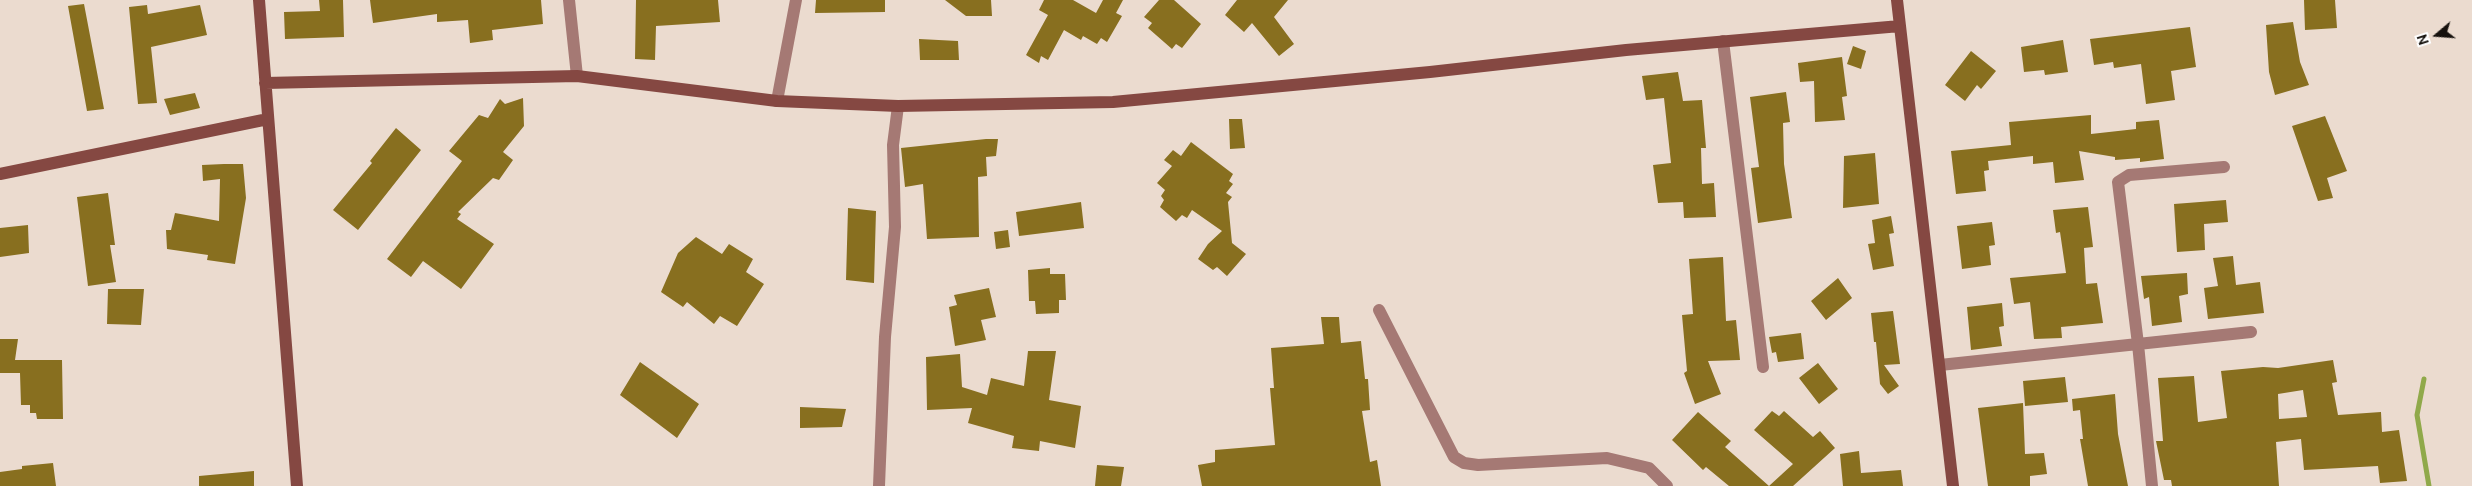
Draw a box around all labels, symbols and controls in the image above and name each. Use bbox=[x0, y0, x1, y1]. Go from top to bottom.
north arrow bbox=[2412, 10, 2462, 60]
text: N bbox=[2414, 32, 2432, 47]

